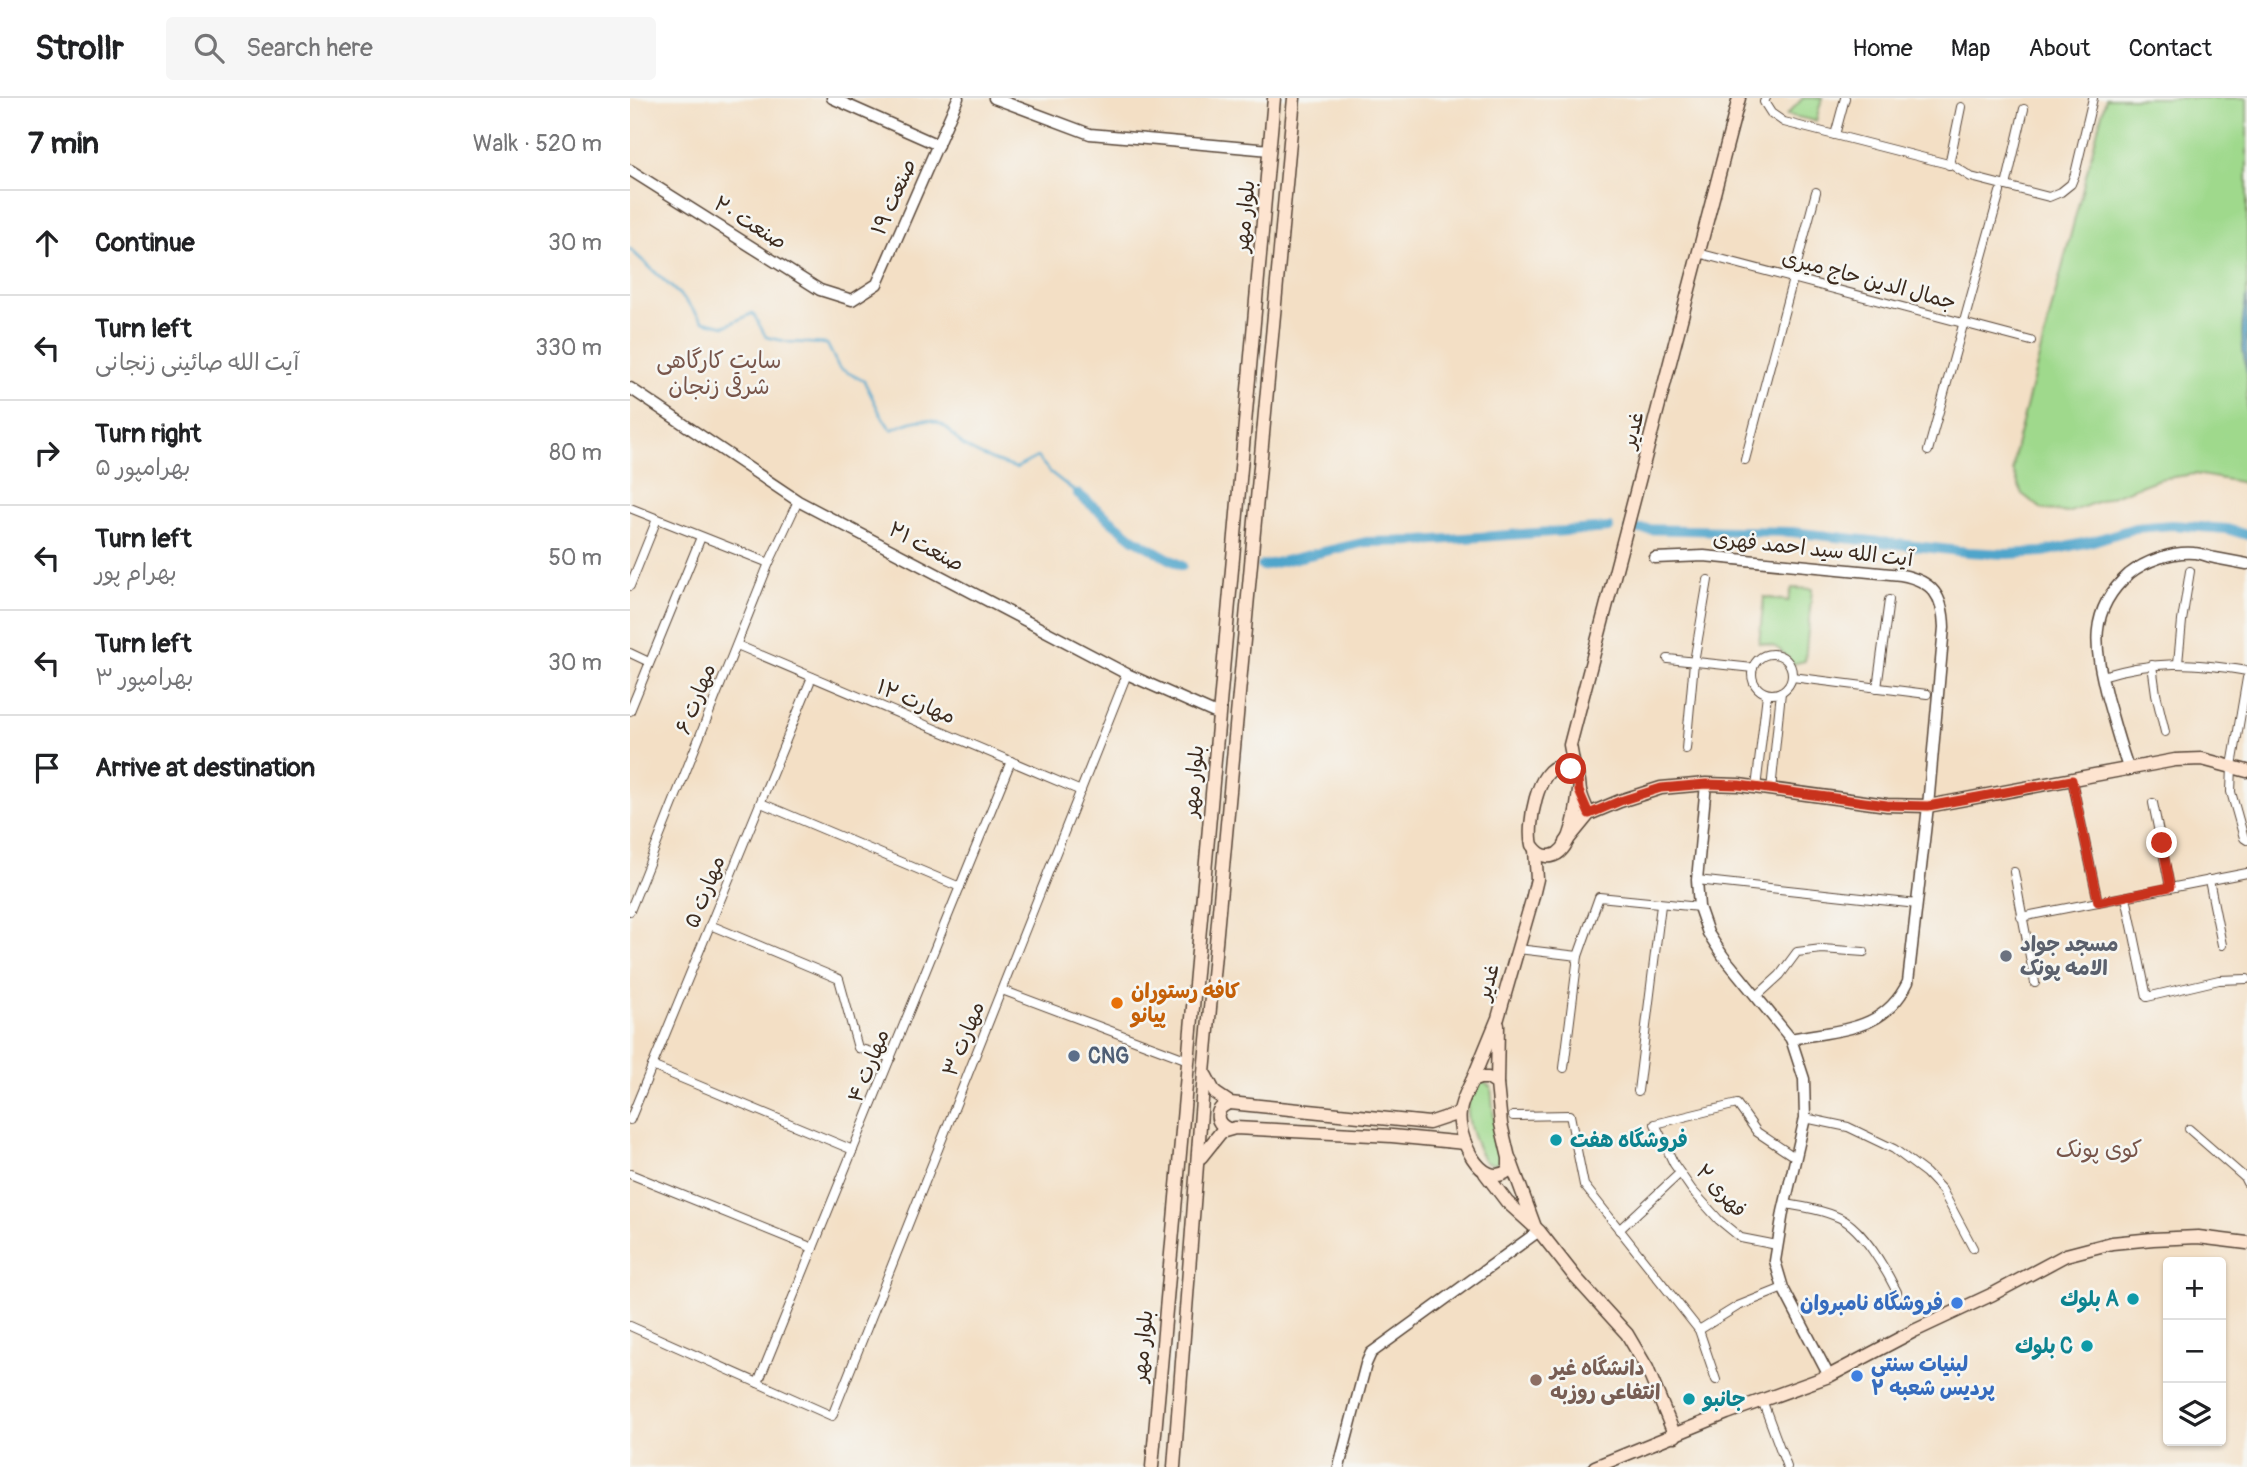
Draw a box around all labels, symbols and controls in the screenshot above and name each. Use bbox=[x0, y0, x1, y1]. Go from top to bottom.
search box bbox=[166, 17, 656, 80]
text: Strollr bbox=[35, 28, 124, 69]
icon: search bbox=[190, 29, 228, 67]
text: Search here bbox=[246, 32, 373, 64]
text: Home bbox=[1852, 34, 1913, 63]
text: Map bbox=[1951, 34, 1991, 63]
text: About bbox=[2029, 34, 2091, 63]
text: Contact bbox=[2129, 34, 2212, 63]
text: 7 min bbox=[28, 125, 99, 162]
text: Walk · 520 m bbox=[473, 129, 602, 158]
street label: صنعت ۱۹ bbox=[865, 155, 923, 239]
street label: بلوار مهر bbox=[1228, 179, 1262, 255]
street label: صنعت ۲۰ bbox=[709, 190, 791, 256]
icon: ahead bbox=[28, 224, 66, 262]
text: Continue bbox=[95, 227, 195, 259]
text: 30 m bbox=[548, 228, 602, 257]
street label: جمال الدین حاج میری bbox=[1779, 244, 1959, 316]
text: Turn left bbox=[95, 313, 191, 345]
icon: left bbox=[28, 329, 66, 367]
text: 330 m bbox=[535, 333, 602, 362]
district label: سایت کارگاهی شرقی زنجان bbox=[656, 346, 782, 401]
text: آیت الله صائینی زنجانی bbox=[95, 348, 299, 377]
street label: غدیر bbox=[1615, 409, 1651, 453]
text: Turn right bbox=[95, 418, 201, 450]
icon: right bbox=[28, 434, 66, 472]
text: 80 m bbox=[549, 438, 602, 467]
text: بهرامپور ۵ bbox=[95, 453, 190, 482]
street label: صنعت ۲۱ bbox=[884, 516, 968, 578]
text: Turn left bbox=[95, 523, 191, 555]
street label: آیت الله سید احمد فهری bbox=[1712, 525, 1915, 573]
icon: left bbox=[28, 539, 66, 577]
text: 50 m bbox=[548, 543, 602, 572]
text: بهرام پور bbox=[95, 558, 177, 587]
text: Turn left bbox=[95, 628, 191, 660]
icon: left bbox=[28, 644, 66, 682]
text: 30 m bbox=[548, 648, 602, 677]
street label: مهارت ۶ bbox=[670, 660, 722, 738]
text: بهرامپور ۳ bbox=[95, 663, 193, 692]
street label: مهارت ۱۲ bbox=[873, 673, 959, 731]
street label: بلوار مهر bbox=[1177, 744, 1211, 820]
icon: arrive bbox=[28, 749, 66, 787]
text: Arrive at destination bbox=[95, 752, 315, 784]
route start bbox=[1555, 753, 1586, 784]
route end bbox=[2146, 827, 2177, 858]
street label: مهارت ۵ bbox=[678, 852, 732, 932]
place label: مسجد جواد الامه پونک bbox=[2020, 931, 2119, 982]
marker: مسجد جواد الامه پونک bbox=[1998, 948, 2014, 964]
street label: غدیر bbox=[1469, 961, 1506, 1005]
place label: كافه رستوران پيانو bbox=[1129, 978, 1241, 1029]
marker: كافه رستوران پيانو bbox=[1109, 995, 1125, 1011]
street label: مهارت ۳ bbox=[937, 998, 991, 1080]
street label: مهارت ۴ bbox=[842, 1025, 896, 1107]
place label: CNG bbox=[1088, 1043, 1129, 1070]
marker: CNG bbox=[1066, 1048, 1082, 1064]
place label: فروشگاه هفت bbox=[1570, 1127, 1688, 1154]
marker: فروشگاه هفت bbox=[1548, 1132, 1564, 1148]
district label: کوی پونک bbox=[2056, 1135, 2142, 1164]
street label: فهری ۲ bbox=[1690, 1159, 1752, 1223]
map controls bbox=[2163, 1257, 2226, 1446]
button: + bbox=[2163, 1257, 2226, 1320]
place label: بلوك A bbox=[2060, 1286, 2119, 1313]
place label: فروشگاه نامبروان bbox=[1800, 1290, 1943, 1317]
marker: بلوك A bbox=[2125, 1291, 2141, 1307]
marker: فروشگاه نامبروان bbox=[1949, 1295, 1965, 1311]
street label: بلوار مهر bbox=[1126, 1309, 1160, 1385]
button: − bbox=[2163, 1320, 2226, 1383]
place label: بلوك C bbox=[2015, 1333, 2073, 1360]
marker: بلوك C bbox=[2079, 1338, 2095, 1354]
place label: لبنیات سنتی پردیس شعبه ۲ bbox=[1871, 1351, 1995, 1402]
place label: دانشگاه غیر انتفاعی روزبه bbox=[1548, 1355, 1660, 1406]
marker: لبنیات سنتی پردیس شعبه ۲ bbox=[1849, 1368, 1865, 1384]
marker: دانشگاه غیر انتفاعی روزبه bbox=[1528, 1372, 1544, 1388]
button: layers bbox=[2163, 1383, 2226, 1446]
place label: جانبو bbox=[1701, 1386, 1745, 1413]
marker: جانبو bbox=[1681, 1391, 1697, 1407]

